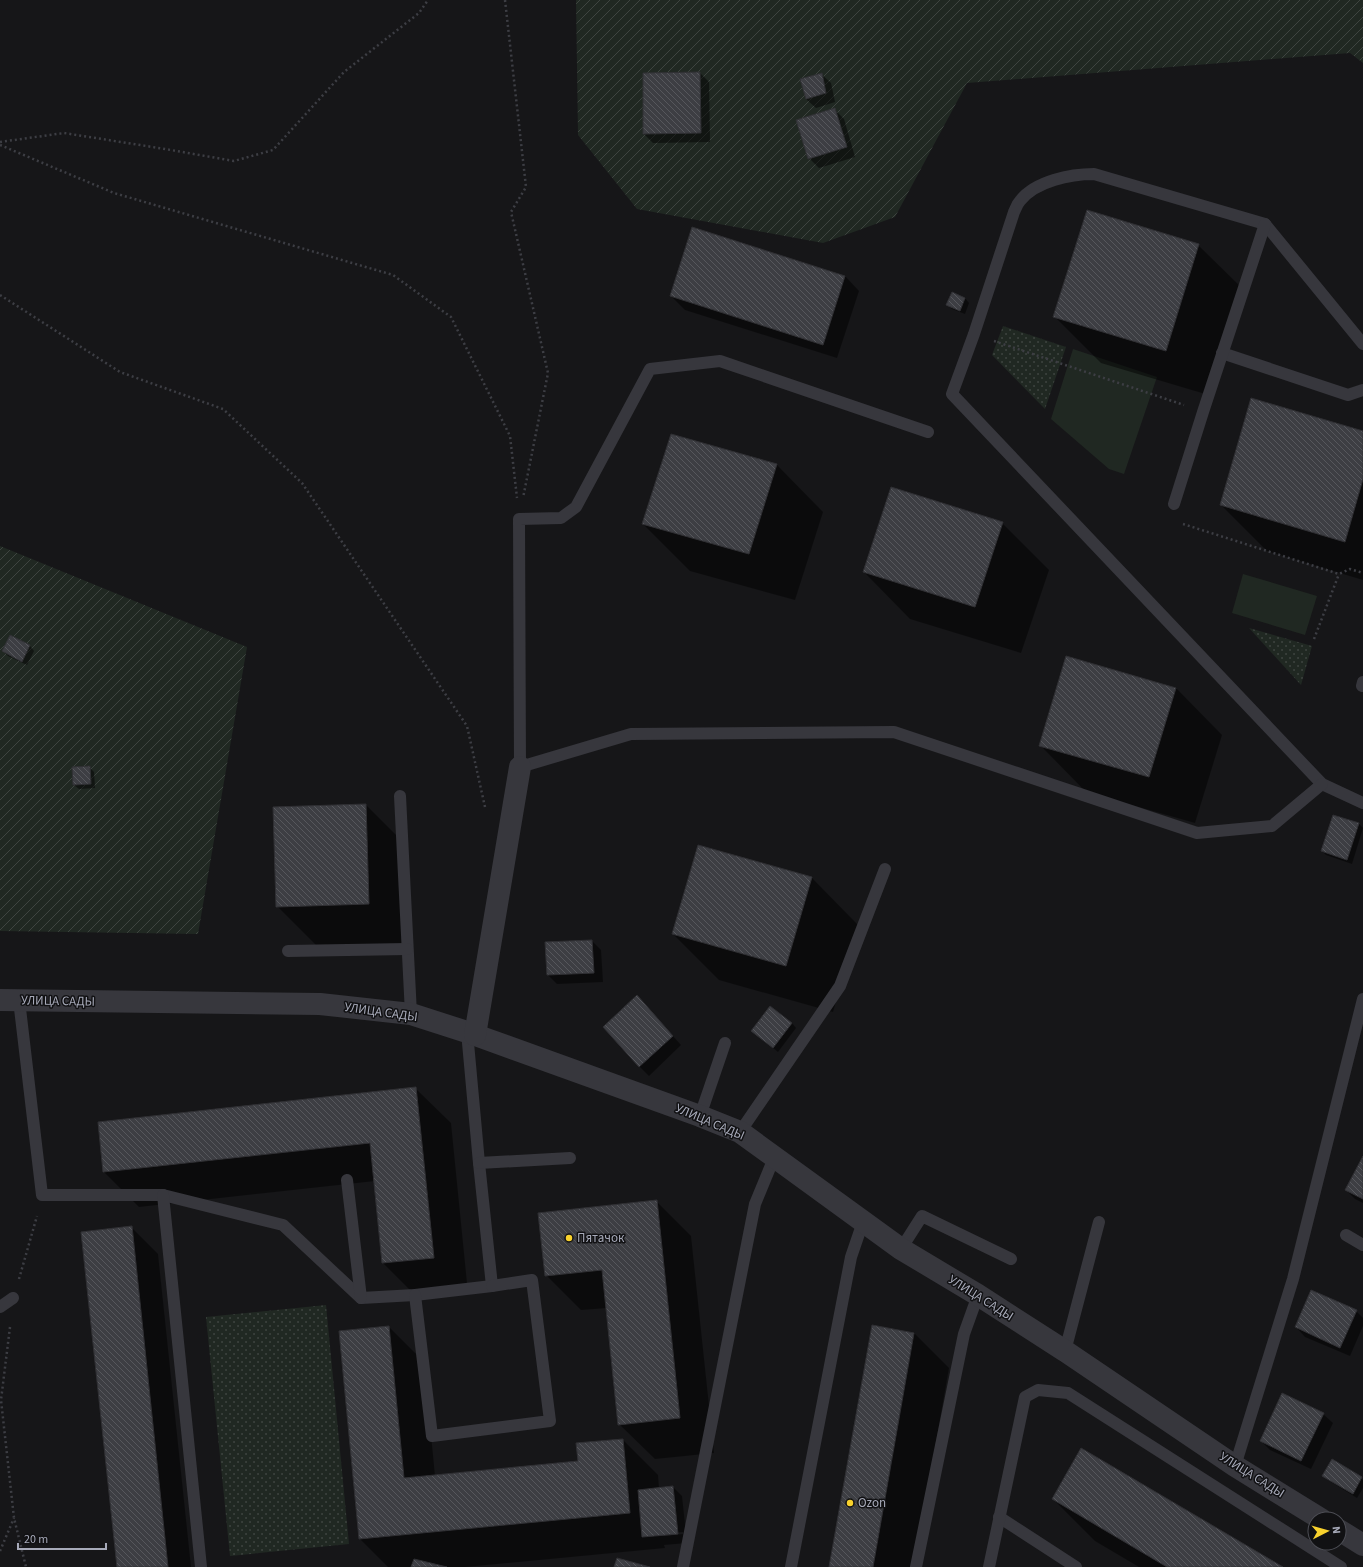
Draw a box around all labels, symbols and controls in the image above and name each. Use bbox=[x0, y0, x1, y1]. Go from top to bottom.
street label: УЛИЦА САДЫ bbox=[21, 991, 95, 1011]
street label: УЛИЦА САДЫ bbox=[343, 998, 419, 1026]
street label: УЛИЦА САДЫ bbox=[673, 1099, 747, 1145]
place label: Пятачок bbox=[577, 1229, 625, 1247]
marker: Пятачок bbox=[564, 1233, 574, 1243]
street label: УЛИЦА САДЫ bbox=[945, 1271, 1017, 1325]
street label: УЛИЦА САДЫ bbox=[1216, 1448, 1288, 1502]
place label: Ozon bbox=[858, 1494, 886, 1512]
marker: Ozon bbox=[845, 1498, 855, 1508]
north arrow bbox=[1307, 1511, 1347, 1551]
scale bar bbox=[18, 1525, 106, 1551]
text: N bbox=[1329, 1526, 1344, 1534]
text: 20 m bbox=[24, 1531, 48, 1548]

